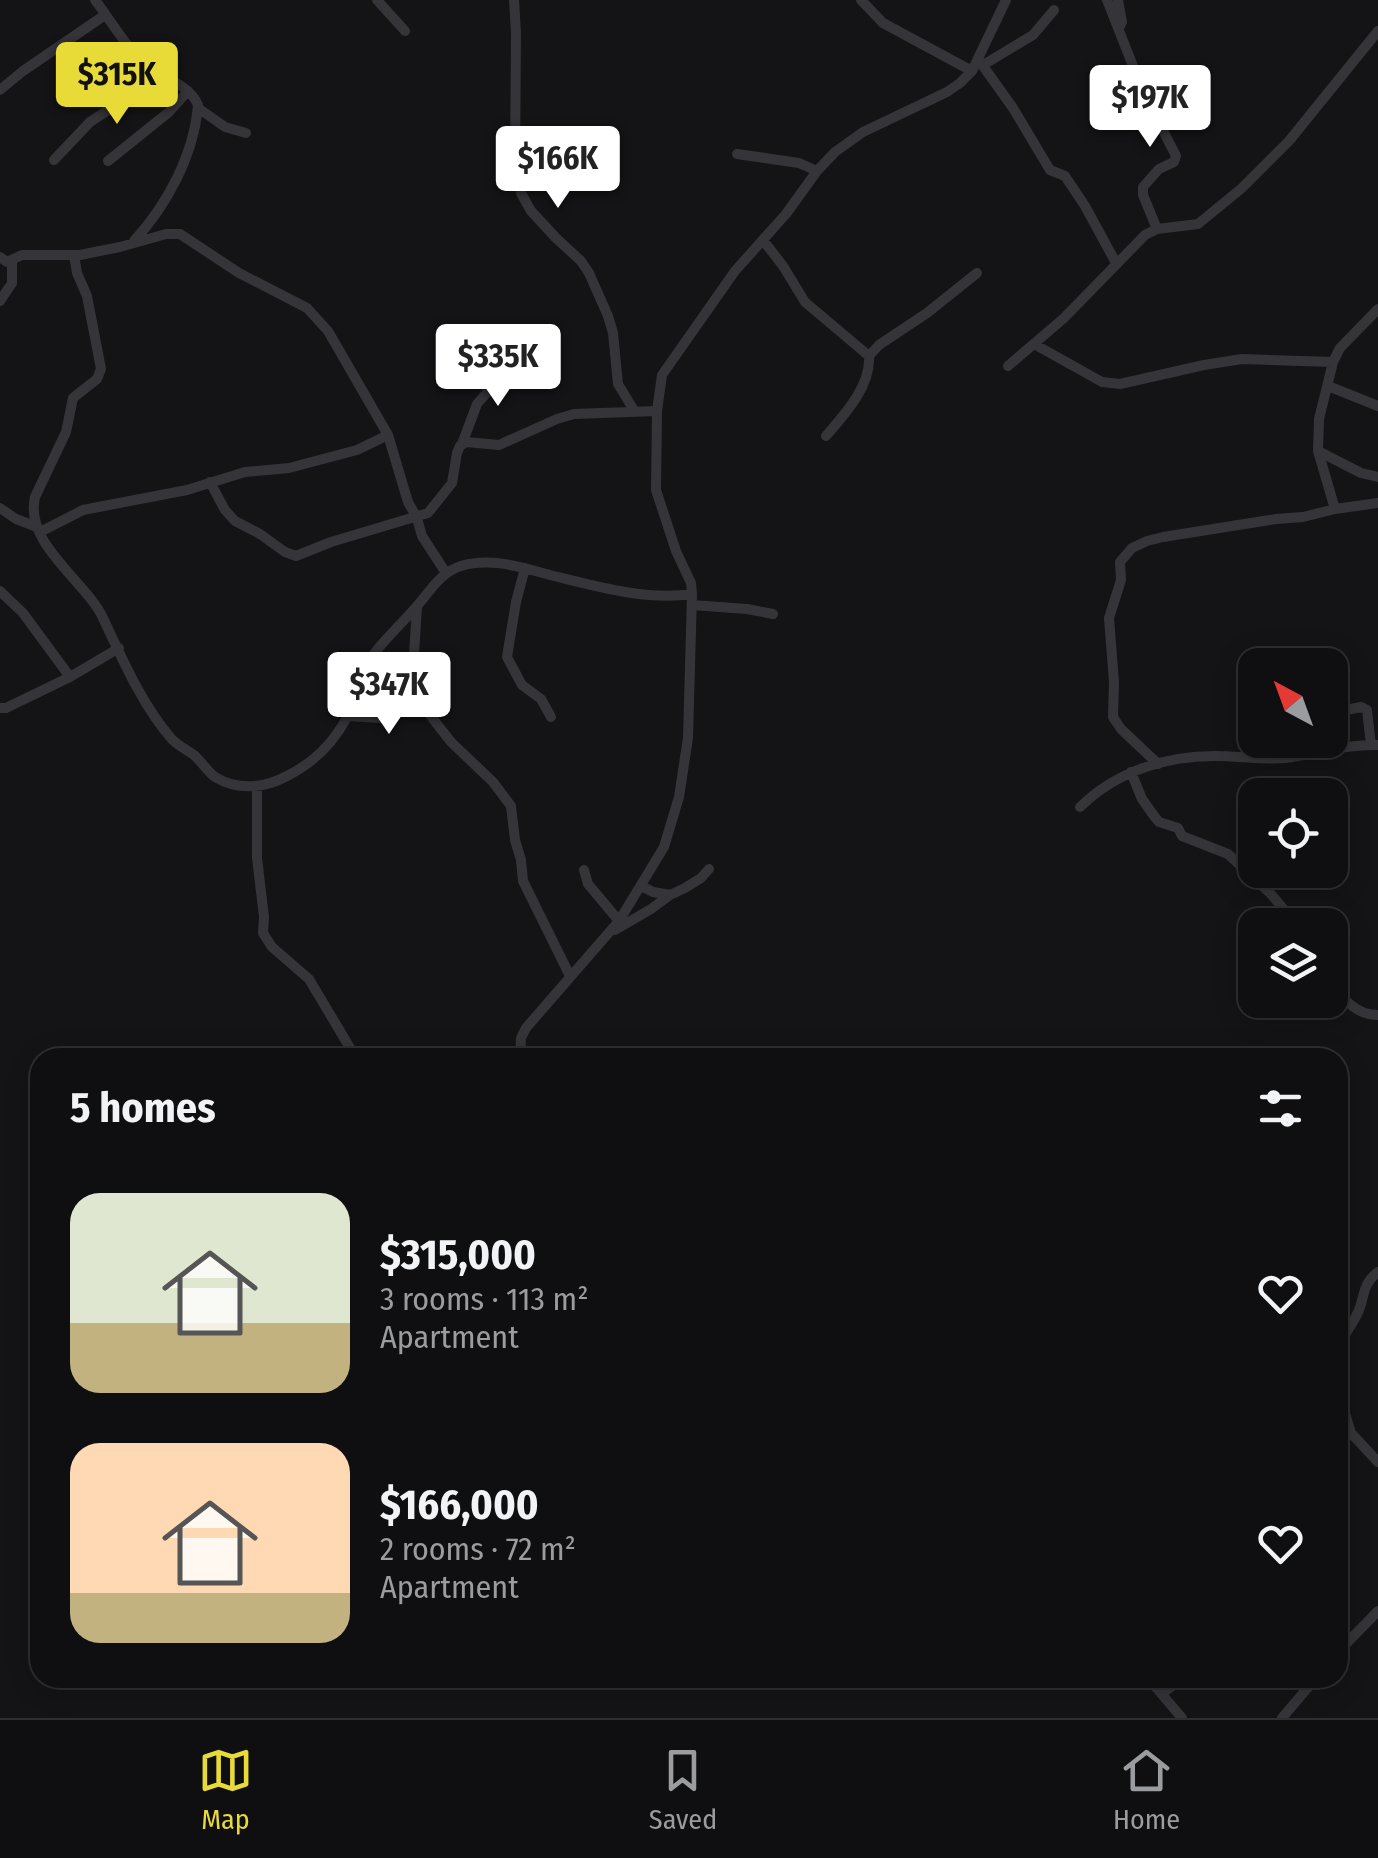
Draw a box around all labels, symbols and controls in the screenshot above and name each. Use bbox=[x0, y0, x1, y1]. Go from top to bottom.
pin: $315K bbox=[47, 42, 187, 127]
text: $315K bbox=[78, 55, 156, 93]
pin: $197K bbox=[1080, 65, 1220, 150]
text: $197K bbox=[1112, 78, 1188, 116]
pin: $166K bbox=[488, 126, 628, 211]
text: $166K bbox=[518, 139, 598, 177]
pin: $335K bbox=[428, 324, 568, 409]
text: $335K bbox=[458, 337, 538, 375]
north arrow bbox=[1238, 648, 1348, 758]
map controls bbox=[1238, 648, 1348, 1018]
pin: $347K bbox=[319, 652, 459, 737]
text: $347K bbox=[349, 665, 429, 703]
button: locate bbox=[1238, 778, 1348, 888]
button: layers bbox=[1238, 908, 1348, 1018]
icon: filters bbox=[1253, 1081, 1308, 1136]
text: 5 homes bbox=[70, 1083, 216, 1133]
text: $315,000 bbox=[380, 1230, 536, 1280]
icon: home bbox=[150, 1233, 270, 1353]
icon: heart bbox=[1253, 1266, 1308, 1321]
text: 3 rooms · 113 m² bbox=[380, 1280, 588, 1318]
text: Apartment bbox=[380, 1318, 519, 1356]
text: $166,000 bbox=[380, 1480, 539, 1530]
icon: home bbox=[150, 1483, 270, 1603]
icon: heart bbox=[1253, 1516, 1308, 1571]
text: 2 rooms · 72 m² bbox=[380, 1530, 576, 1568]
text: Apartment bbox=[380, 1568, 519, 1606]
tab: Map bbox=[198, 1743, 253, 1836]
tab: Saved bbox=[649, 1743, 717, 1836]
tab: Home bbox=[1113, 1743, 1180, 1836]

